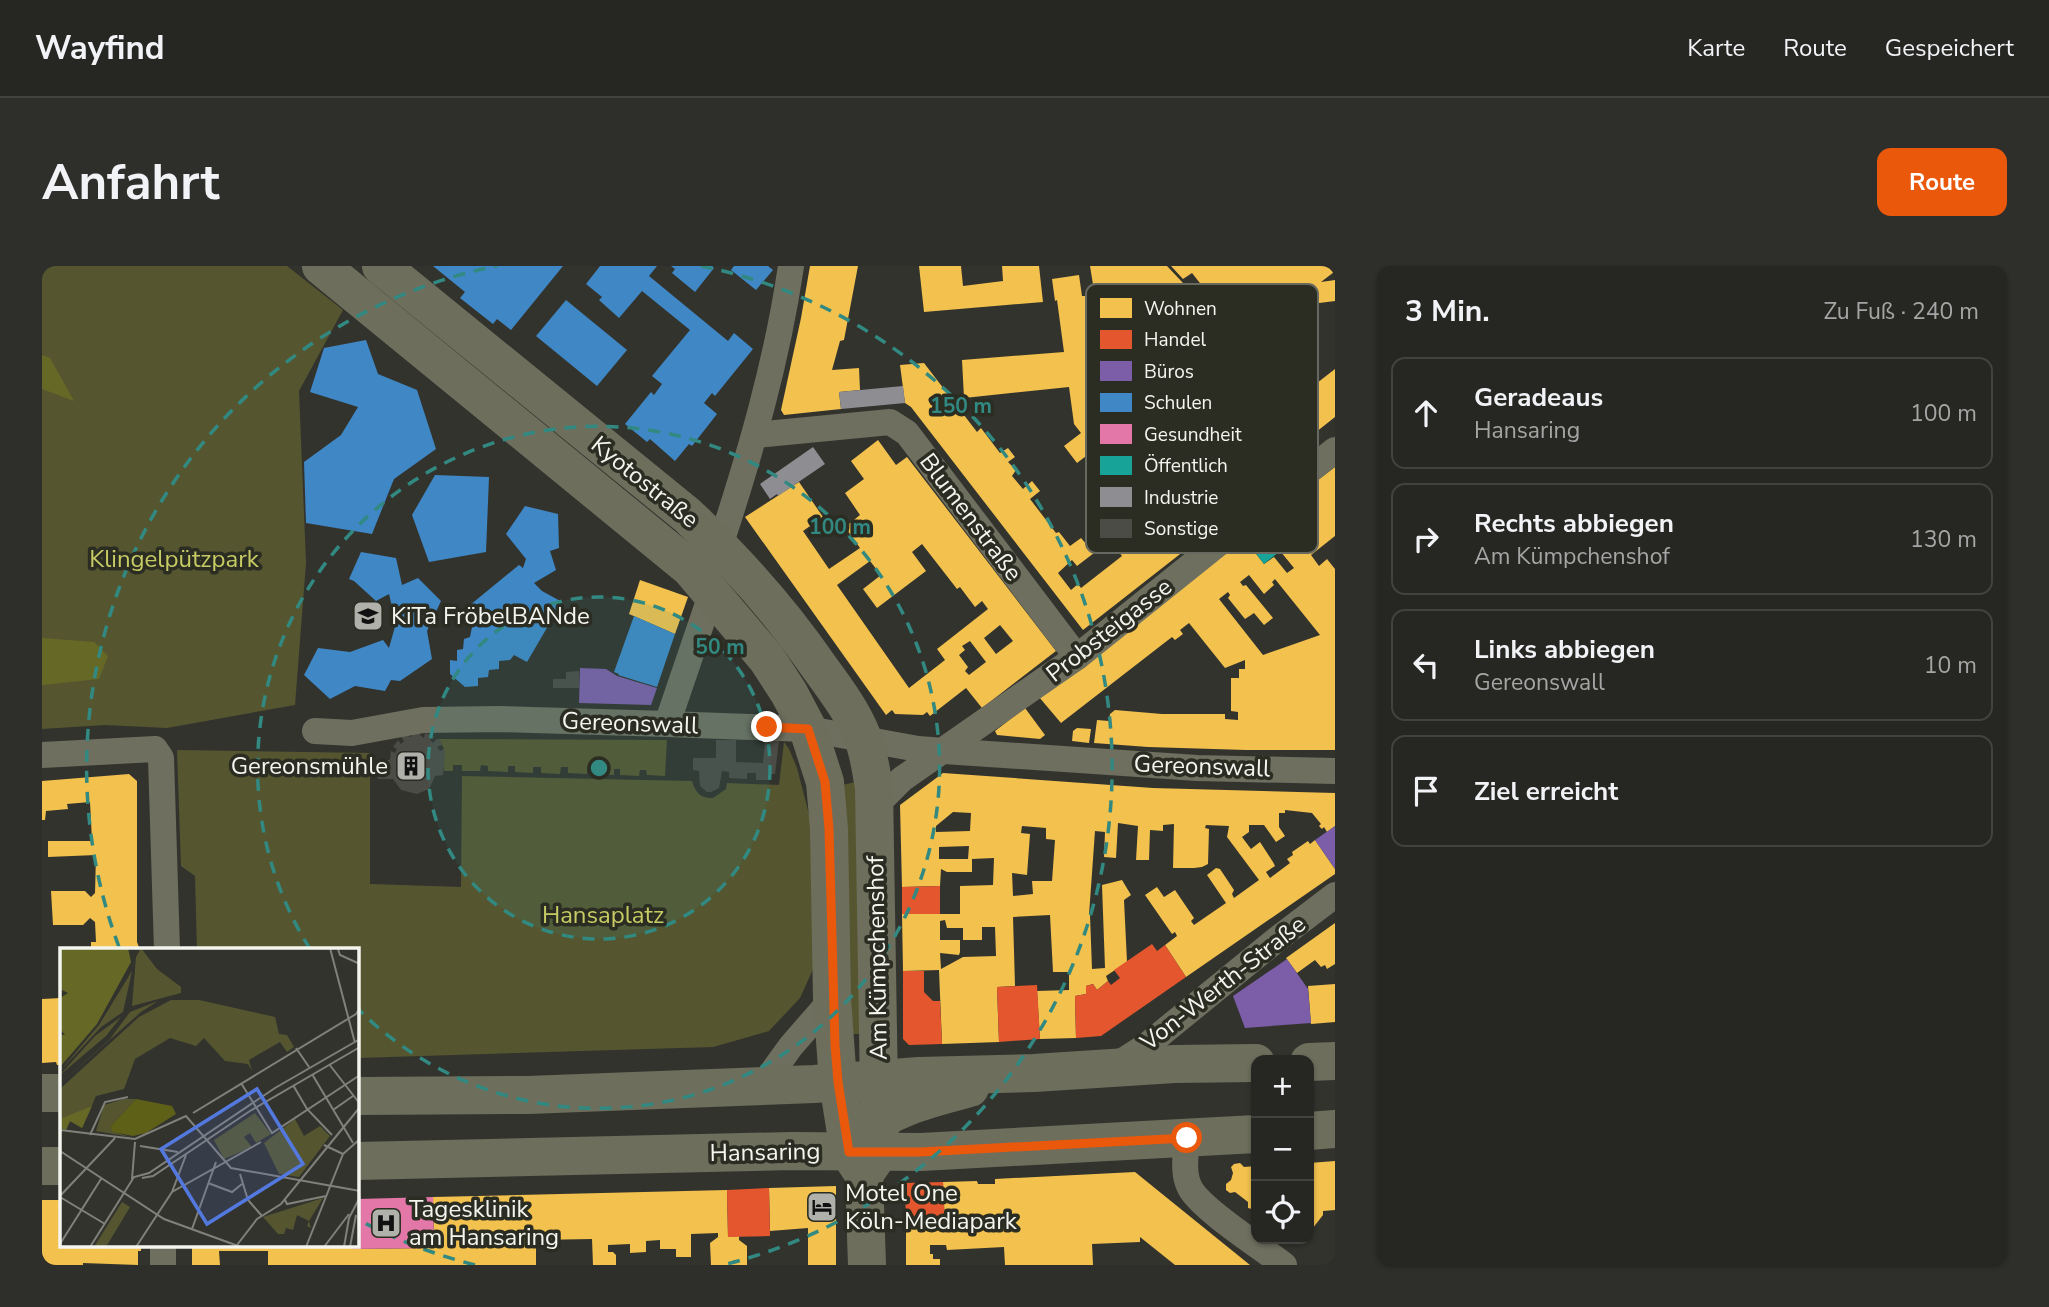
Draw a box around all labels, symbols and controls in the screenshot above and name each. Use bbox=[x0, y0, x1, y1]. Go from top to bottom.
text: Wayfind bbox=[35, 26, 165, 71]
text: Karte bbox=[1687, 32, 1745, 64]
text: Route bbox=[1783, 32, 1847, 64]
text: Gespeichert bbox=[1885, 32, 2014, 64]
button: Route bbox=[1877, 148, 2007, 216]
text: Anfahrt bbox=[42, 149, 220, 216]
legend bbox=[1086, 284, 1318, 553]
text: 3 Min. bbox=[1405, 291, 1490, 332]
text: Wohnen bbox=[1144, 296, 1217, 322]
text: Zu Fuß · 240 m bbox=[1823, 296, 1979, 327]
text: Handel bbox=[1144, 327, 1207, 353]
text: Büros bbox=[1144, 359, 1194, 385]
text: Geradeaus bbox=[1474, 380, 1603, 415]
text: Schulen bbox=[1144, 390, 1212, 416]
text: 150 m bbox=[930, 392, 992, 420]
icon: ahead bbox=[1407, 394, 1445, 432]
text: 100 m bbox=[1910, 398, 1977, 429]
text: Hansaring bbox=[1474, 415, 1580, 446]
text: Gesundheit bbox=[1144, 422, 1242, 448]
street label: Kyotostraße bbox=[584, 429, 706, 535]
street label: Blumenstraße bbox=[912, 447, 1030, 587]
text: Öffentlich bbox=[1144, 453, 1228, 479]
text: Industrie bbox=[1144, 485, 1218, 511]
text: Rechts abbiegen bbox=[1474, 506, 1674, 541]
text: 100 m bbox=[809, 513, 871, 541]
text: Sonstige bbox=[1144, 516, 1218, 542]
icon: right bbox=[1407, 520, 1445, 558]
text: 130 m bbox=[1910, 524, 1977, 555]
text: Am Kümpchenshof bbox=[1474, 541, 1670, 572]
park label: Klingelpützpark bbox=[89, 543, 260, 575]
street label: Probsteigasse bbox=[1039, 571, 1179, 689]
school or university icon: KiTa FröbelBANde bbox=[351, 599, 385, 633]
place label: KiTa FröbelBANde bbox=[391, 600, 590, 632]
text: Links abbiegen bbox=[1474, 632, 1655, 667]
text: 50 m bbox=[695, 633, 745, 661]
icon: left bbox=[1407, 646, 1445, 684]
text: 10 m bbox=[1924, 650, 1977, 681]
text: Gereonswall bbox=[1474, 667, 1605, 698]
street label: Gereonswall bbox=[561, 705, 699, 741]
route end bbox=[751, 711, 782, 742]
street label: Gereonswall bbox=[1133, 748, 1271, 784]
building icon: Gereonsmühle bbox=[394, 749, 428, 783]
place label: Gereonsmühle bbox=[231, 750, 388, 782]
centre of rings bbox=[587, 756, 611, 780]
icon: arrive bbox=[1407, 772, 1445, 810]
text: Ziel erreicht bbox=[1474, 774, 1618, 809]
street label: Am Kümpchenshof bbox=[859, 854, 895, 1061]
park label: Hansaplatz bbox=[542, 899, 664, 931]
street label: Von-Werth-Straße bbox=[1133, 908, 1312, 1058]
inset map bbox=[60, 948, 359, 1248]
map controls bbox=[1251, 1055, 1314, 1244]
button: + bbox=[1251, 1055, 1314, 1118]
button: − bbox=[1251, 1118, 1314, 1181]
route start bbox=[1171, 1122, 1202, 1153]
street label: Hansaring bbox=[709, 1135, 821, 1169]
place label: Motel One Köln-Mediapark bbox=[845, 1177, 1018, 1237]
button: locate bbox=[1251, 1181, 1314, 1244]
hotel icon: Motel One Köln-Mediapark bbox=[805, 1190, 839, 1224]
place label: Tagesklinik am Hansaring bbox=[409, 1193, 559, 1253]
hospital icon: Tagesklinik am Hansaring bbox=[369, 1206, 403, 1240]

